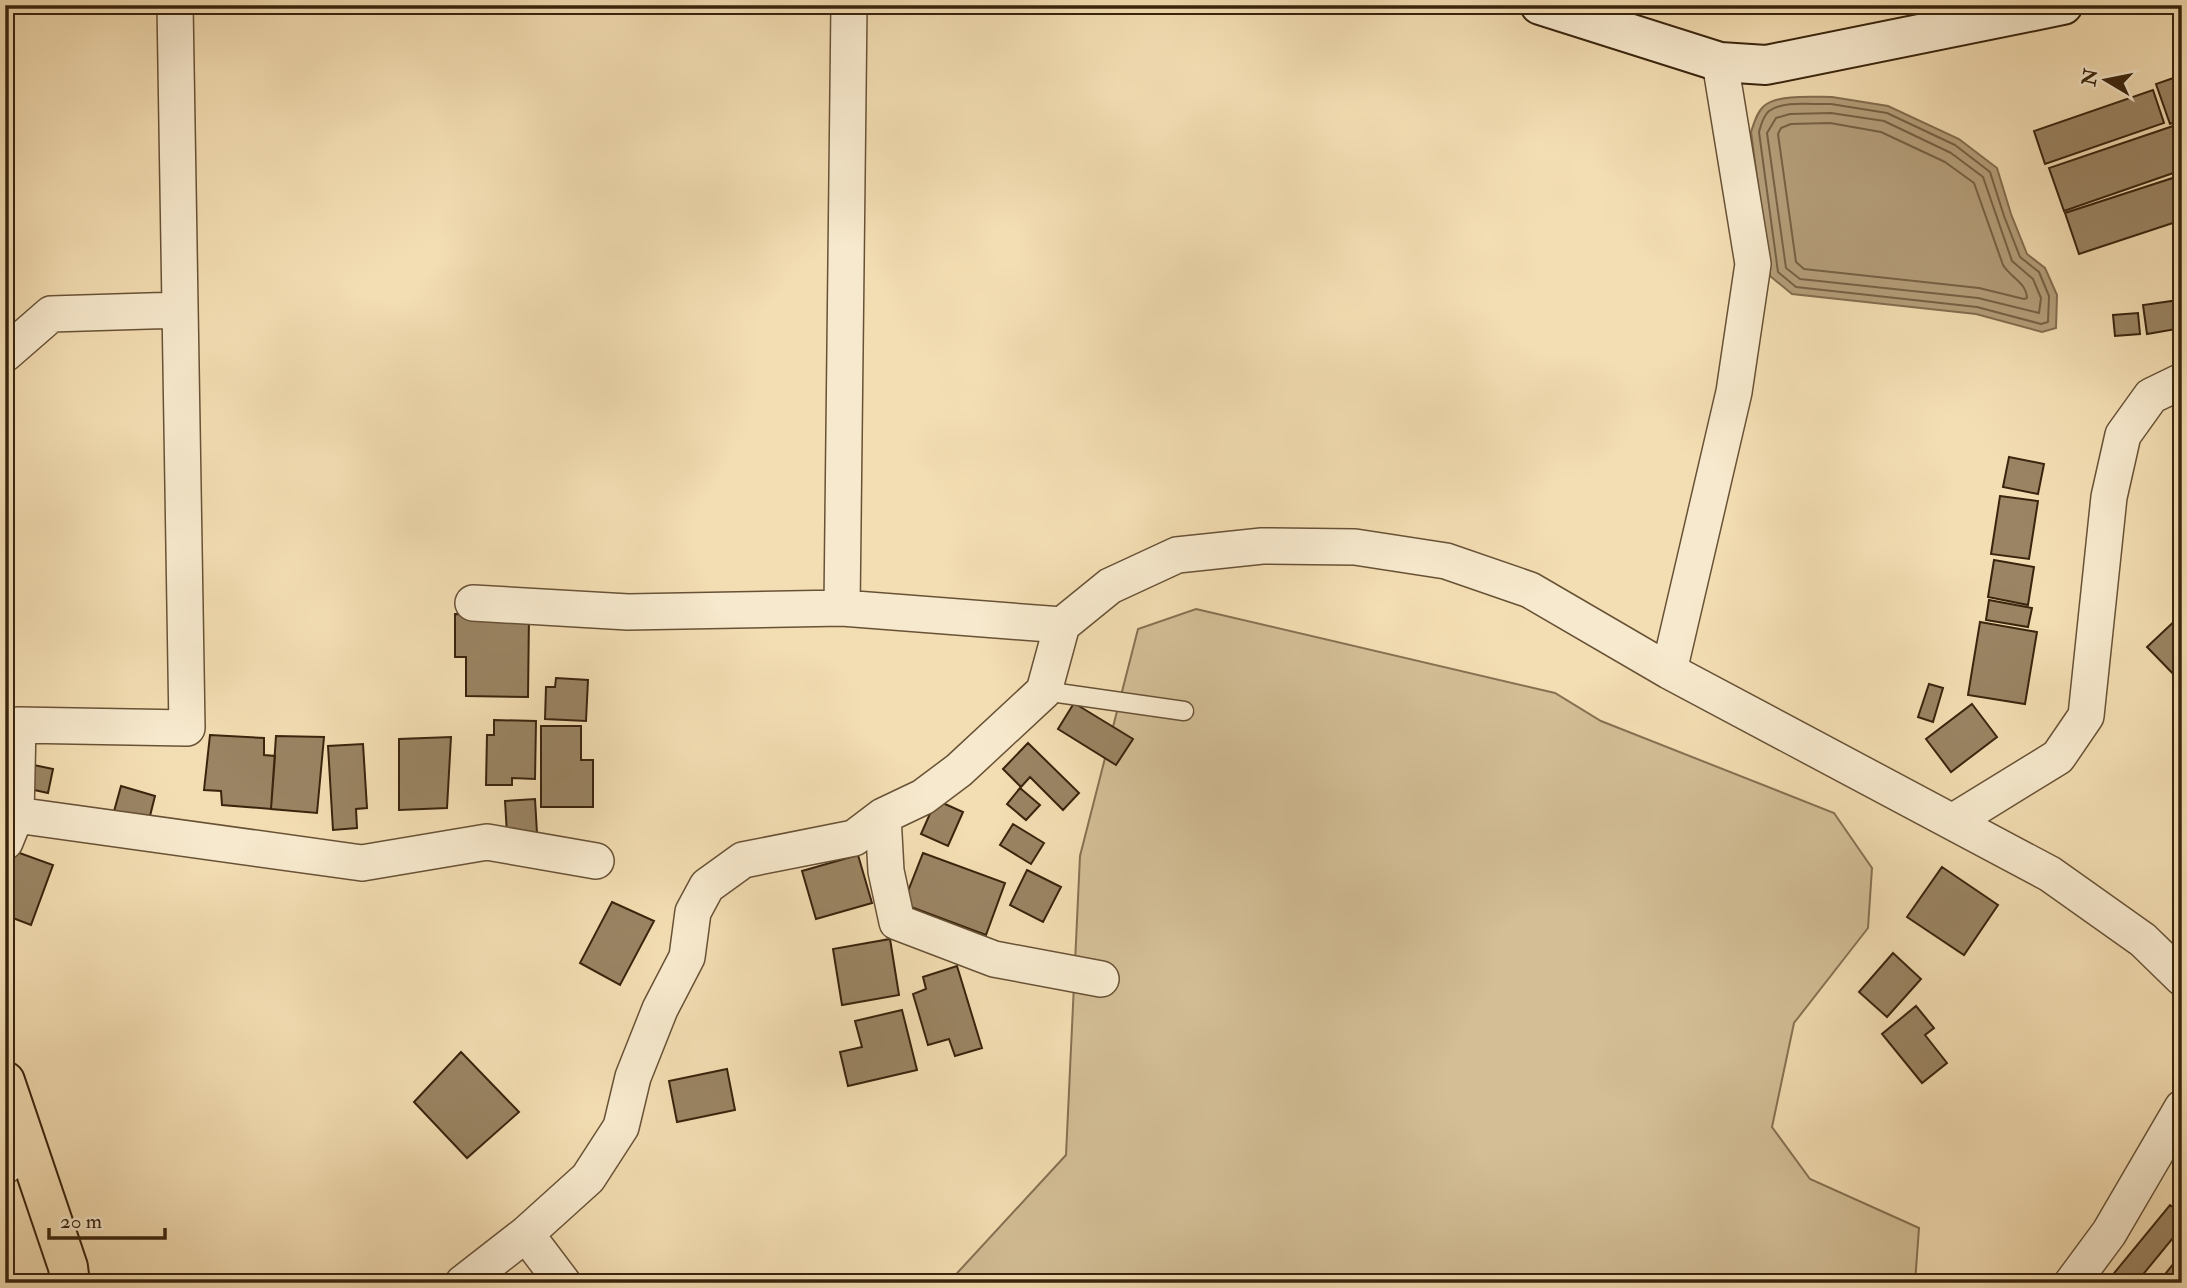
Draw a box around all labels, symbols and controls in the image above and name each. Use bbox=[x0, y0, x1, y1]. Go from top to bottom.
north arrow bbox=[2072, 46, 2142, 116]
text: N bbox=[2077, 66, 2104, 89]
scale bar bbox=[49, 1197, 164, 1241]
text: 20 m bbox=[60, 1208, 102, 1235]

